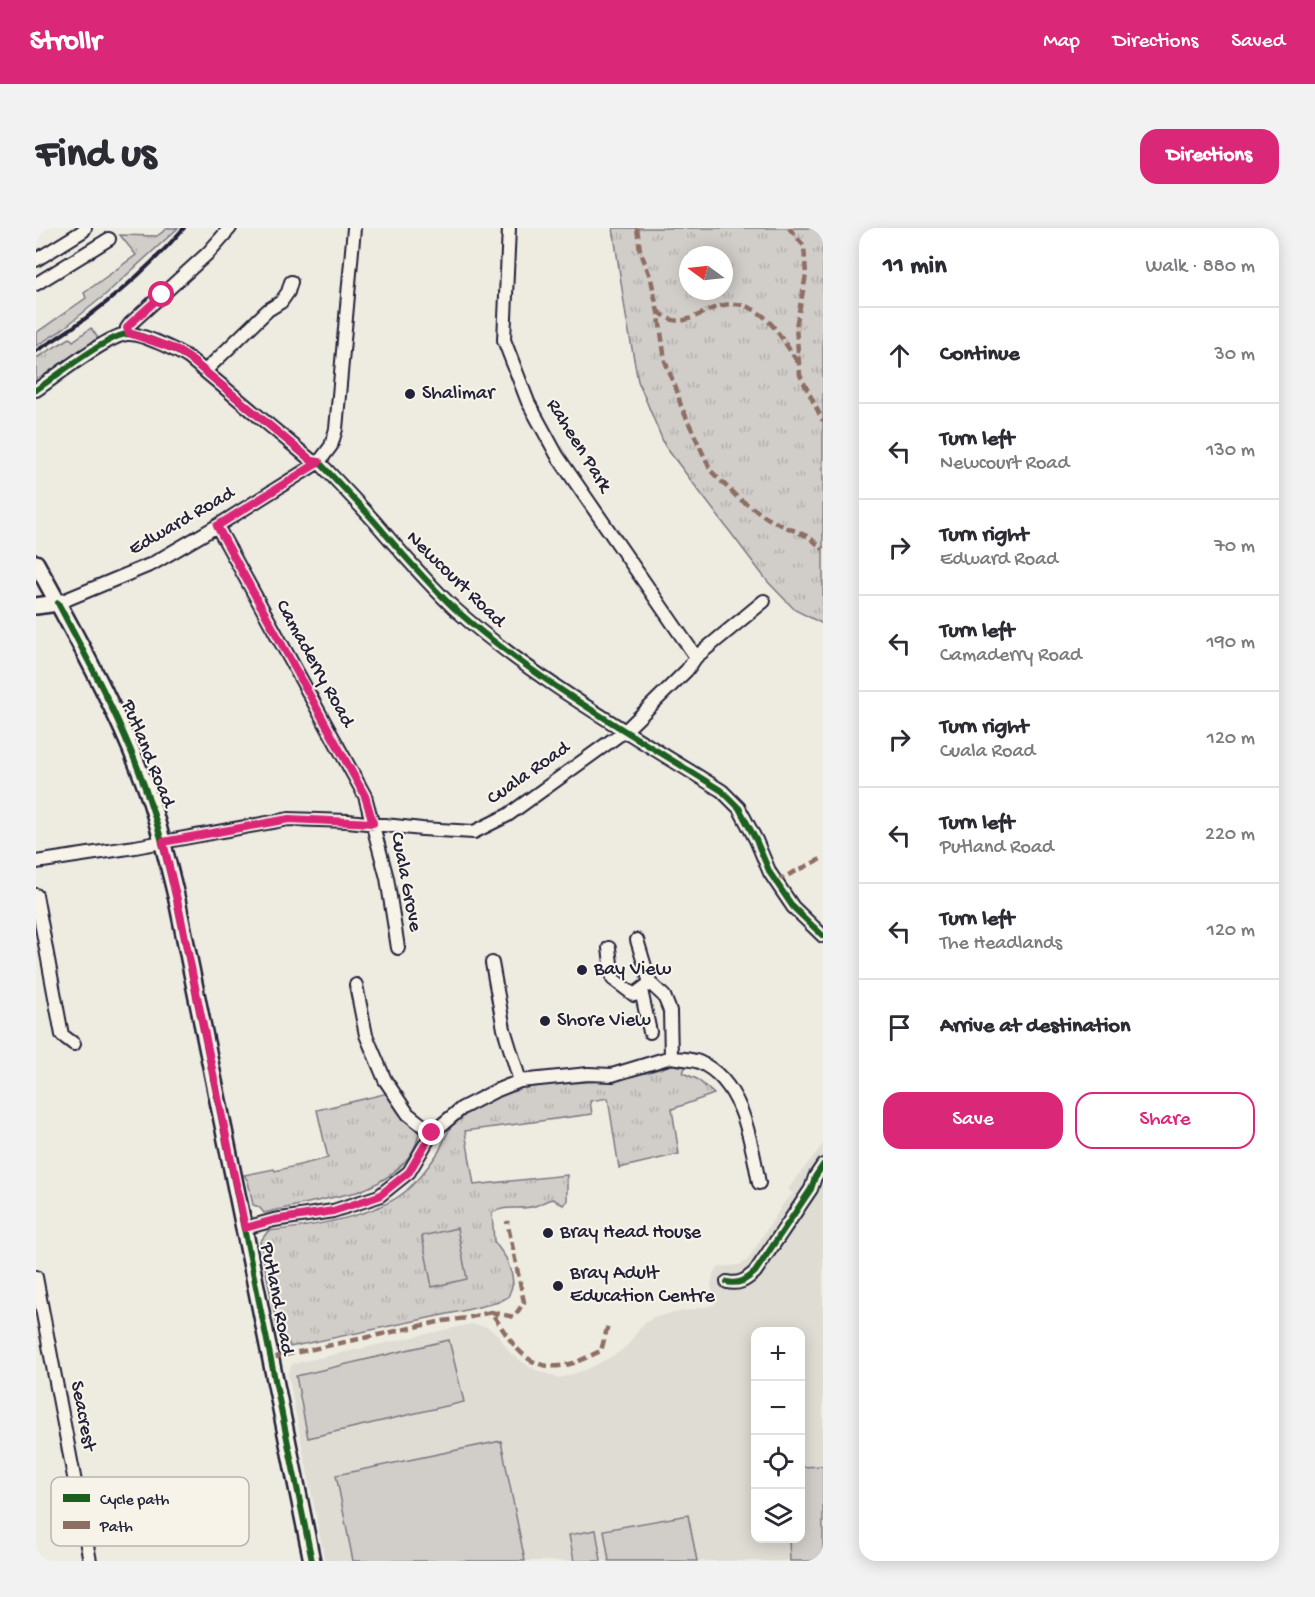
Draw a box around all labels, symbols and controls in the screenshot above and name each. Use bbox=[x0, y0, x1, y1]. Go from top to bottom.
text: Strollr bbox=[30, 26, 101, 59]
text: Map bbox=[1043, 30, 1080, 55]
text: Directions bbox=[1113, 30, 1198, 55]
text: Saved bbox=[1231, 30, 1285, 55]
button: Directions bbox=[1140, 129, 1279, 184]
text: Find us bbox=[36, 132, 156, 181]
north arrow bbox=[679, 246, 733, 300]
text: 11 min bbox=[883, 252, 947, 283]
text: Walk · 880 m bbox=[1146, 256, 1255, 279]
route start bbox=[148, 281, 174, 307]
icon: ahead bbox=[883, 339, 916, 372]
text: Continue bbox=[940, 342, 1020, 368]
text: 30 m bbox=[1214, 344, 1255, 367]
place label: Shalimar bbox=[422, 383, 496, 406]
marker: Shalimar bbox=[403, 387, 417, 401]
street label: Raheen Park bbox=[540, 395, 617, 499]
text: Turn left bbox=[940, 427, 1014, 453]
icon: left bbox=[883, 435, 916, 468]
text: 130 m bbox=[1206, 440, 1255, 463]
text: Newcourt Road bbox=[940, 453, 1069, 476]
street label: Edward Road bbox=[125, 481, 241, 561]
text: Turn right bbox=[940, 523, 1028, 549]
street label: Newcourt Road bbox=[401, 527, 511, 635]
icon: right bbox=[883, 531, 916, 564]
text: 70 m bbox=[1214, 536, 1255, 559]
text: Edward Road bbox=[940, 549, 1058, 572]
street label: Camaderry Road bbox=[270, 596, 360, 734]
text: Turn left bbox=[940, 619, 1014, 645]
icon: left bbox=[883, 627, 916, 660]
text: 190 m bbox=[1207, 632, 1255, 655]
text: Camaderry Road bbox=[940, 645, 1082, 668]
street label: Putland Road bbox=[115, 696, 180, 813]
text: Turn right bbox=[940, 715, 1028, 741]
icon: right bbox=[883, 723, 916, 756]
text: 120 m bbox=[1207, 728, 1255, 751]
street label: Cuala Road bbox=[483, 736, 576, 811]
text: Cuala Road bbox=[940, 741, 1035, 764]
text: Turn left bbox=[940, 811, 1014, 837]
icon: left bbox=[883, 819, 916, 852]
text: 220 m bbox=[1205, 824, 1255, 847]
street label: Cuala Grove bbox=[384, 830, 426, 934]
text: Putland Road bbox=[940, 837, 1054, 860]
text: Turn left bbox=[940, 907, 1014, 933]
icon: left bbox=[883, 915, 916, 948]
text: 120 m bbox=[1207, 920, 1255, 943]
text: The Headlands bbox=[940, 933, 1062, 956]
place label: Bay View bbox=[593, 959, 672, 982]
marker: Bay View bbox=[575, 963, 589, 977]
place label: Shore View bbox=[557, 1010, 651, 1033]
icon: arrive bbox=[883, 1011, 916, 1044]
marker: Shore View bbox=[538, 1014, 552, 1028]
text: Arrive at destination bbox=[940, 1014, 1130, 1040]
button: Save bbox=[883, 1092, 1063, 1149]
button: Share bbox=[1075, 1092, 1255, 1149]
route end bbox=[418, 1119, 444, 1145]
place label: Bray Head House bbox=[559, 1222, 702, 1245]
marker: Bray Head House bbox=[541, 1226, 555, 1240]
street label: Putland Road bbox=[254, 1240, 299, 1359]
place label: Bray Adult Education Centre bbox=[569, 1263, 715, 1309]
marker: Bray Adult Education Centre bbox=[551, 1279, 565, 1293]
map controls bbox=[751, 1327, 805, 1543]
button: + bbox=[751, 1327, 805, 1381]
street label: Seacrest bbox=[64, 1379, 100, 1455]
button: − bbox=[751, 1381, 805, 1435]
button: locate bbox=[751, 1435, 805, 1489]
legend bbox=[51, 1477, 249, 1546]
button: layers bbox=[751, 1489, 805, 1543]
text: Cycle path bbox=[100, 1492, 170, 1511]
text: Path bbox=[99, 1519, 133, 1538]

